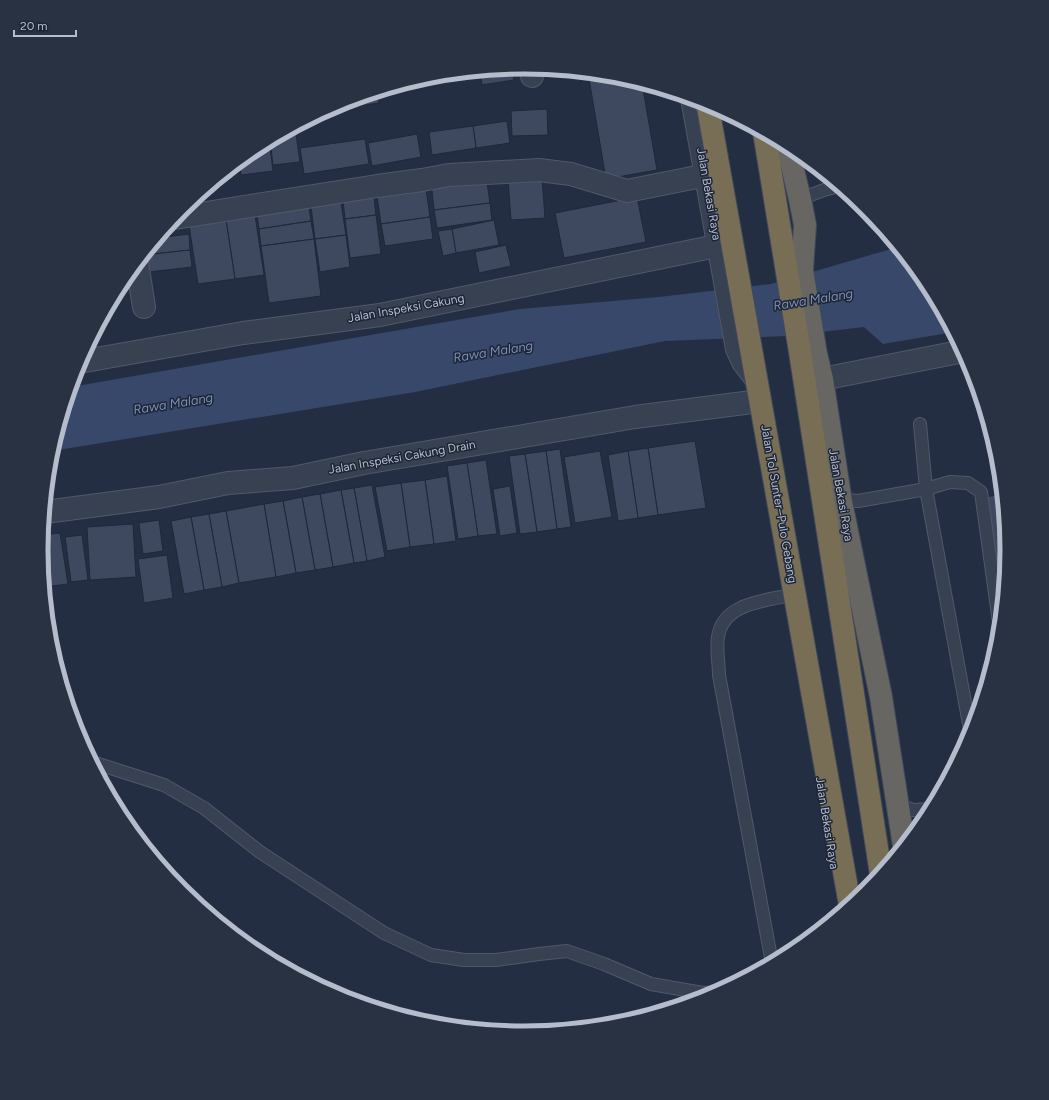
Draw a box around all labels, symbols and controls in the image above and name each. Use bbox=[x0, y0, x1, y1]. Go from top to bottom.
scale bar bbox=[14, 12, 76, 38]
text: 20 m bbox=[20, 19, 48, 33]
street label: Jalan Bekasi Raya bbox=[694, 147, 724, 241]
water label: Rawa Malang bbox=[772, 286, 854, 313]
street label: Jalan Inspeksi Cakung bbox=[347, 291, 465, 325]
water label: Rawa Malang bbox=[452, 338, 534, 365]
water label: Rawa Malang bbox=[132, 390, 214, 417]
street label: Jalan Tol Sunter–Pulo Gebang bbox=[758, 424, 800, 584]
street label: Jalan Inspeksi Cakung Drain bbox=[327, 437, 477, 477]
street label: Jalan Bekasi Raya bbox=[826, 448, 856, 542]
street label: Jalan Bekasi Raya bbox=[813, 776, 841, 870]

